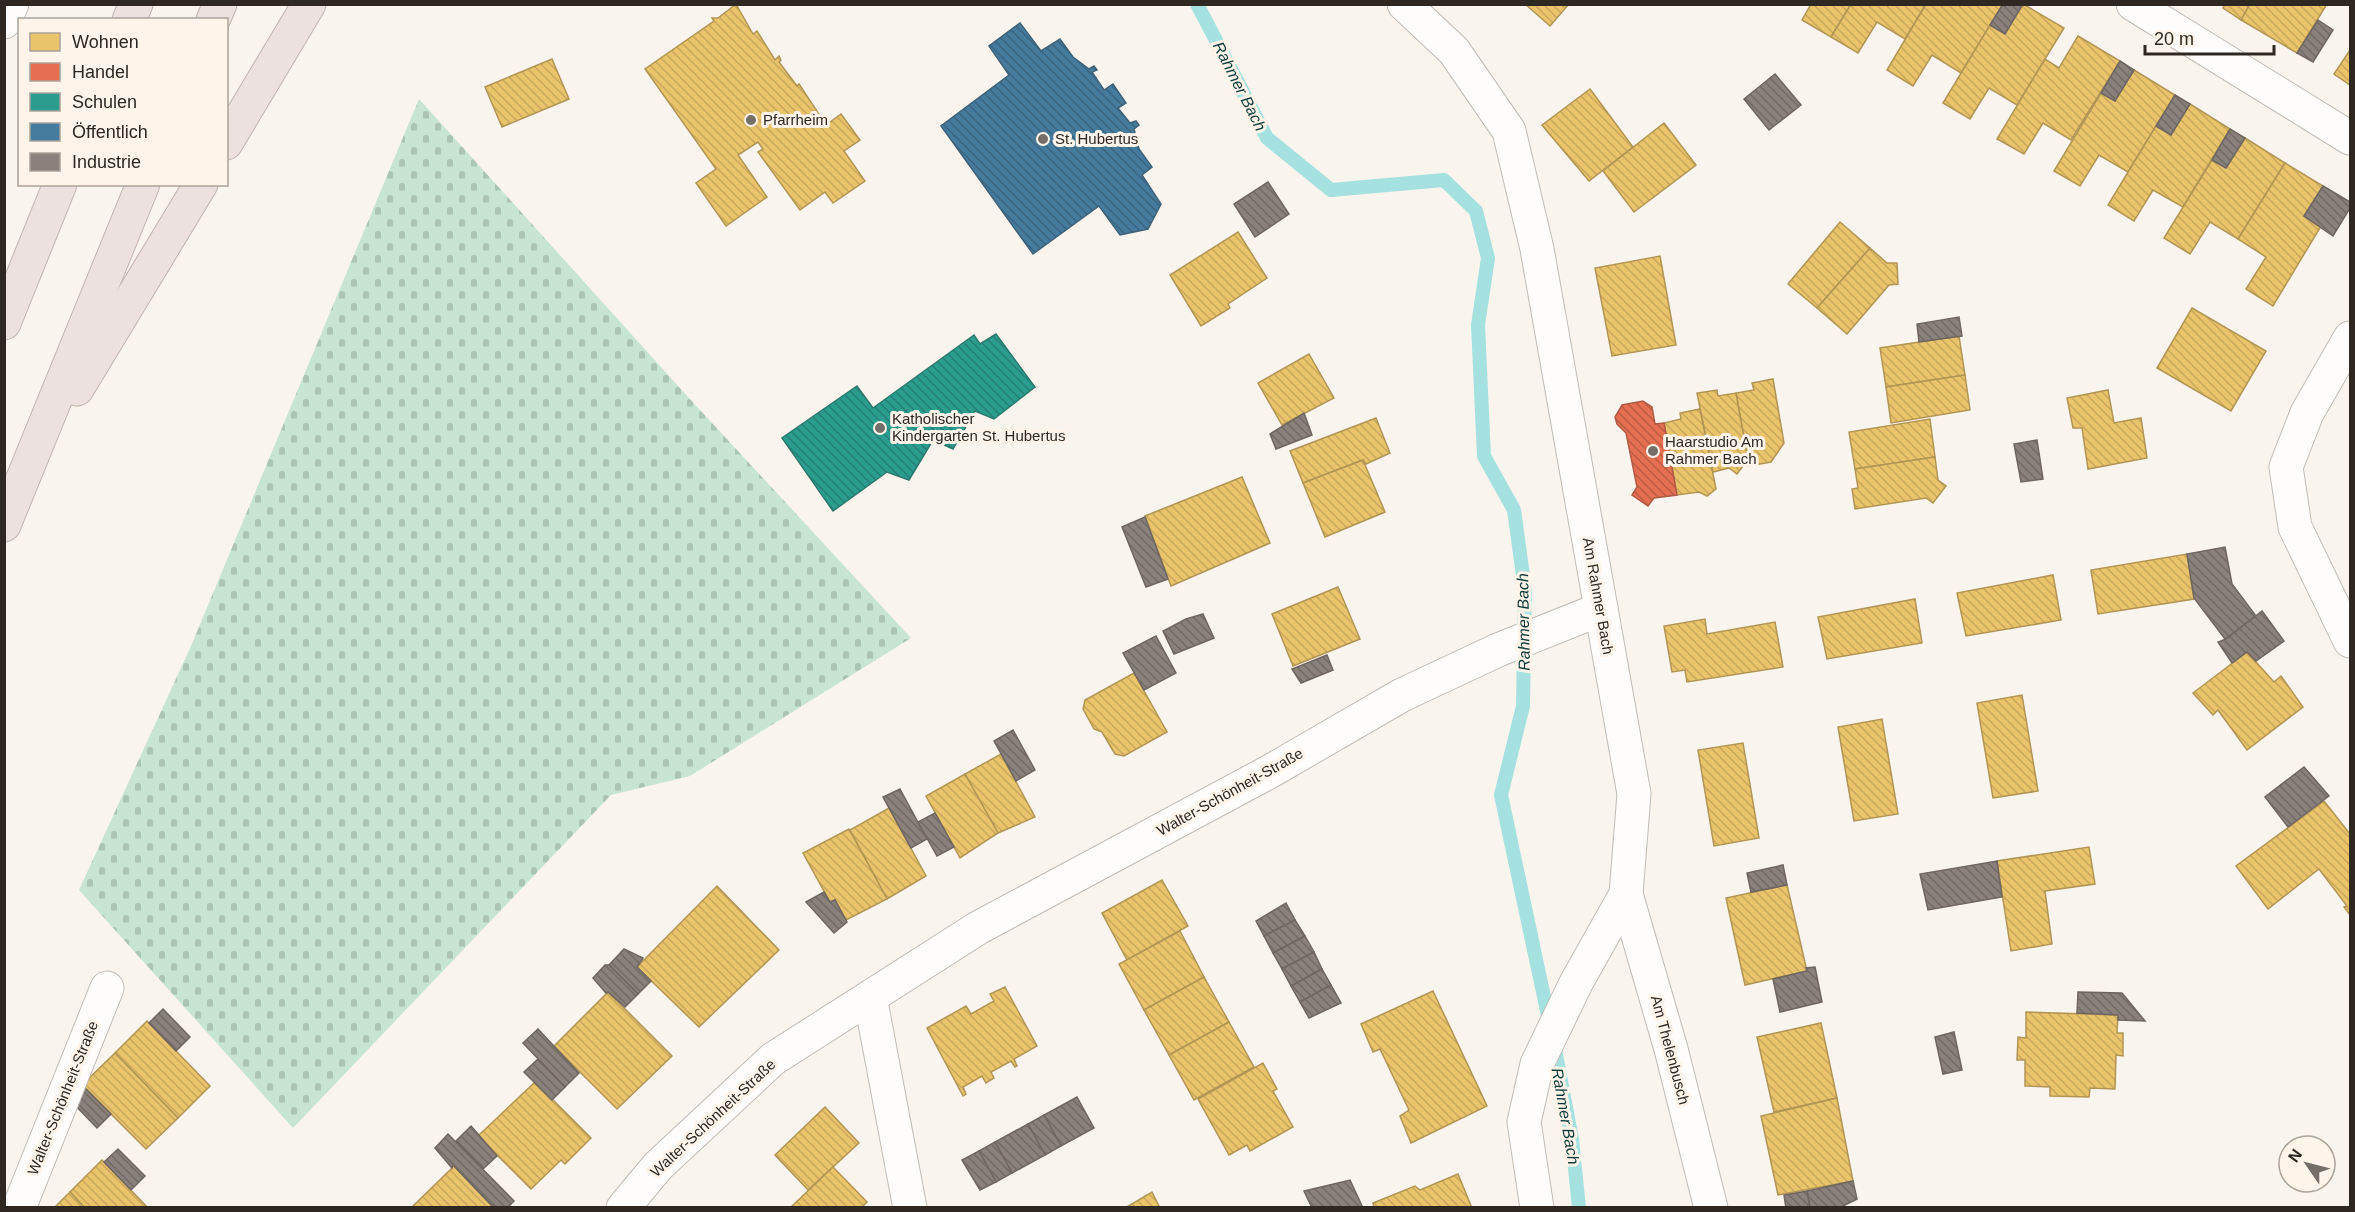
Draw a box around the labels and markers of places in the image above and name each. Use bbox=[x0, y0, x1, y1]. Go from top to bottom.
place label: Pfarrheim bbox=[763, 111, 828, 128]
marker: Pfarrheim bbox=[744, 113, 758, 127]
place label: St. Hubertus bbox=[1055, 130, 1138, 147]
marker: St. Hubertus bbox=[1036, 132, 1050, 146]
place label: Katholischer Kindergarten St. Hubertus bbox=[892, 410, 1065, 444]
marker: Katholischer Kindergarten St. Hubertus bbox=[873, 421, 887, 435]
place label: Haarstudio Am Rahmer Bach bbox=[1665, 433, 1763, 467]
marker: Haarstudio Am Rahmer Bach bbox=[1646, 444, 1660, 458]

